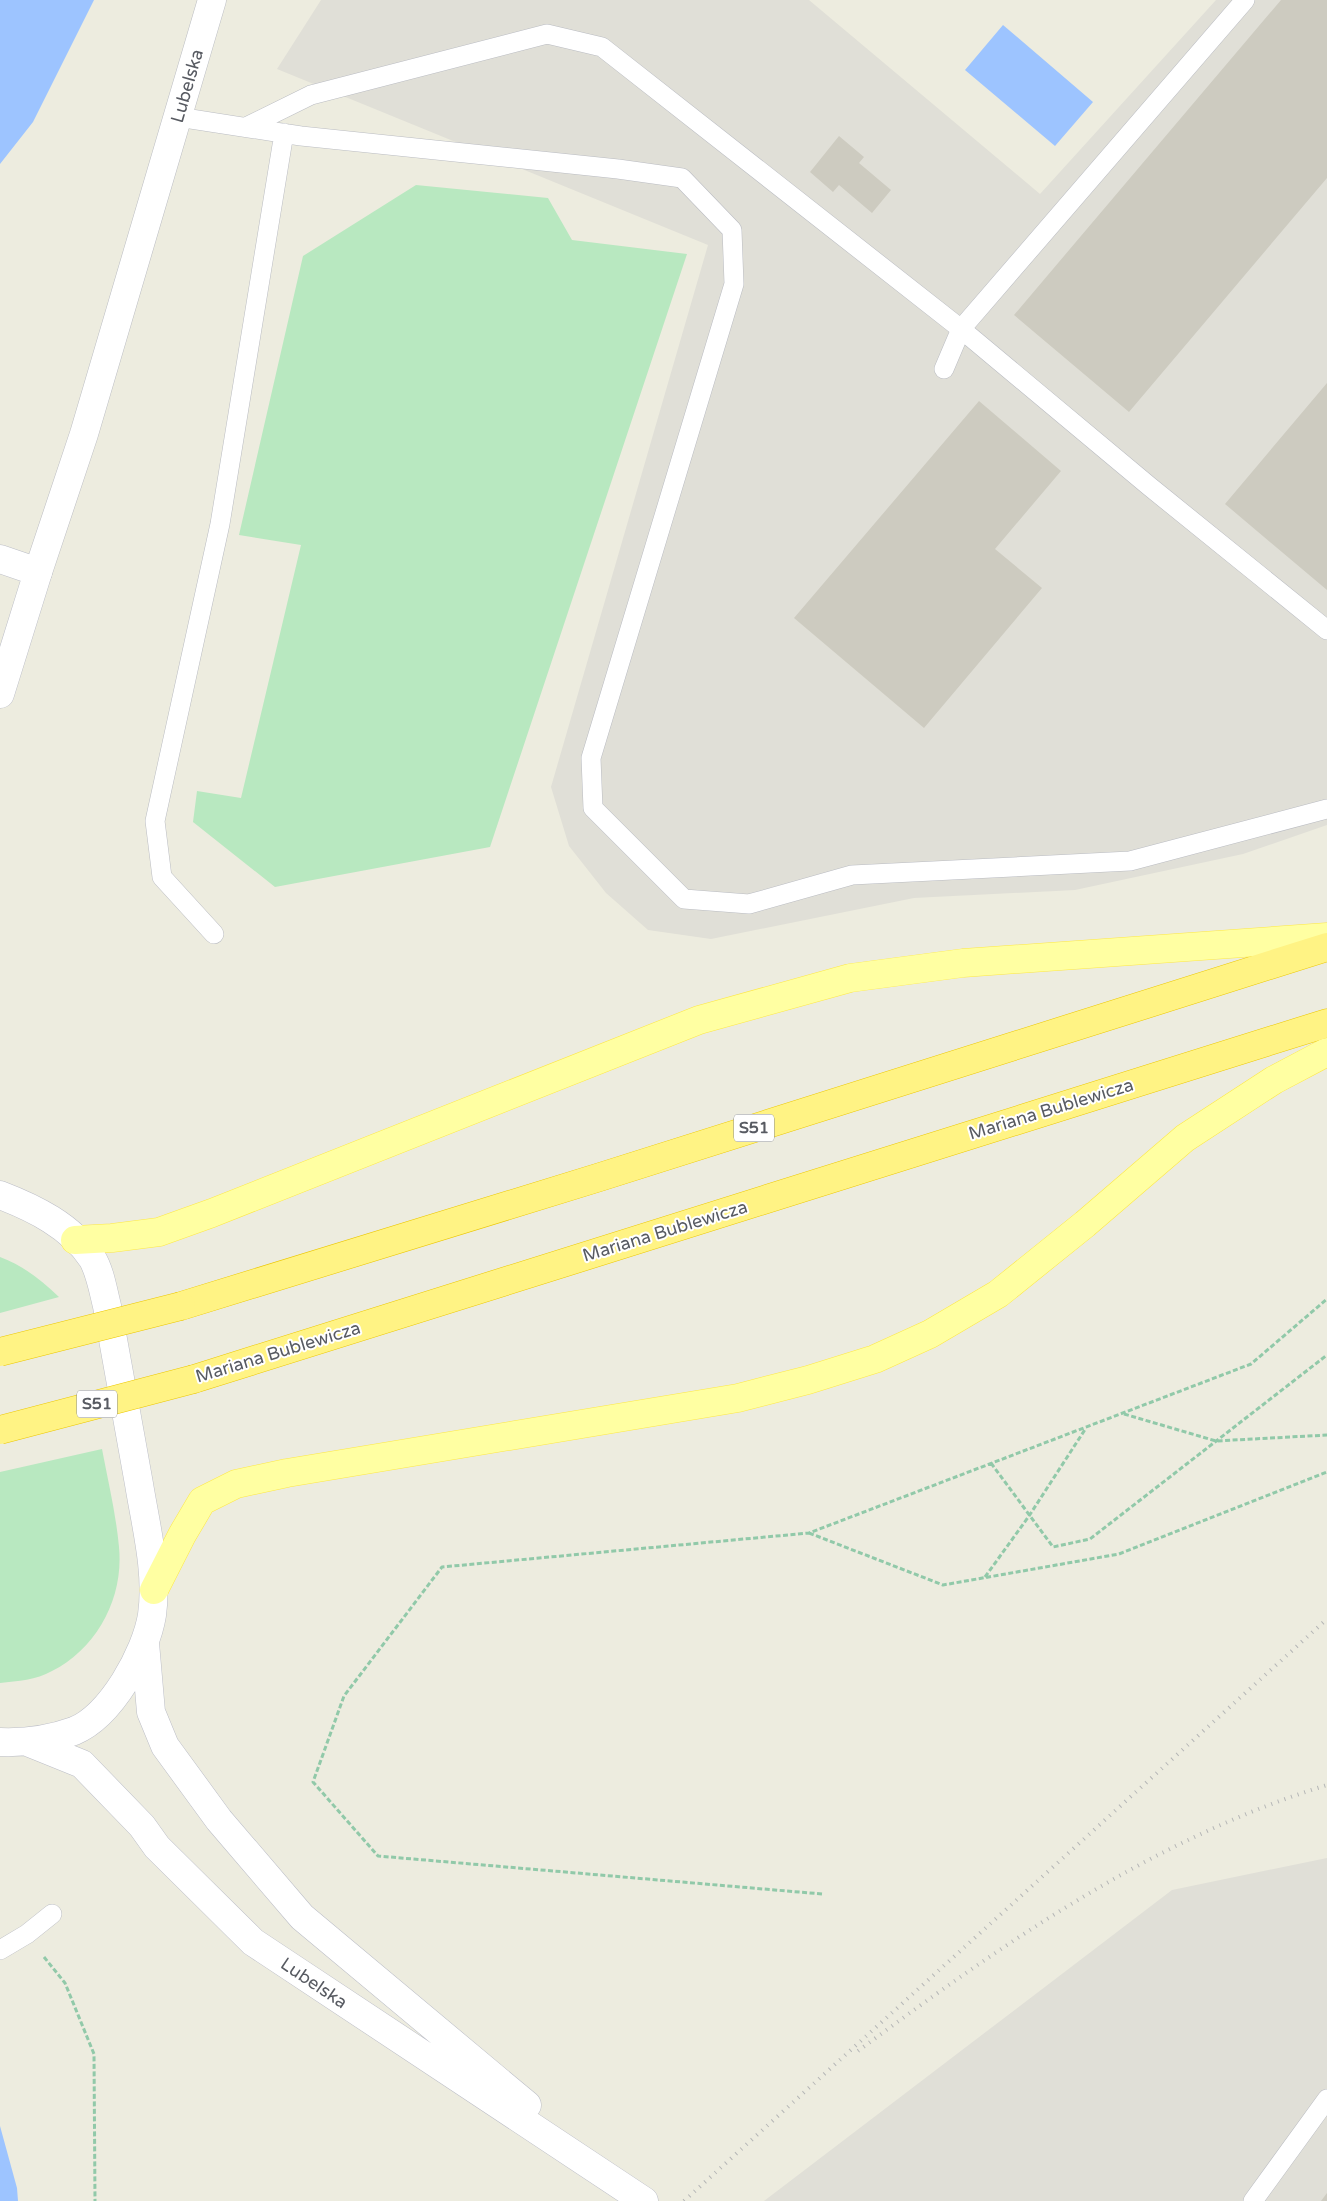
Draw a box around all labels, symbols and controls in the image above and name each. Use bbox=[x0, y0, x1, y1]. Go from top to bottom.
street label: Lubelska bbox=[166, 47, 208, 125]
street label: Mariana Bublewicza bbox=[966, 1073, 1136, 1145]
road number: S51 bbox=[734, 1114, 774, 1142]
street label: Mariana Bublewicza bbox=[580, 1195, 750, 1267]
street label: Mariana Bublewicza bbox=[193, 1316, 363, 1388]
road number: S51 bbox=[77, 1390, 117, 1418]
street label: Lubelska bbox=[276, 1953, 352, 2013]

